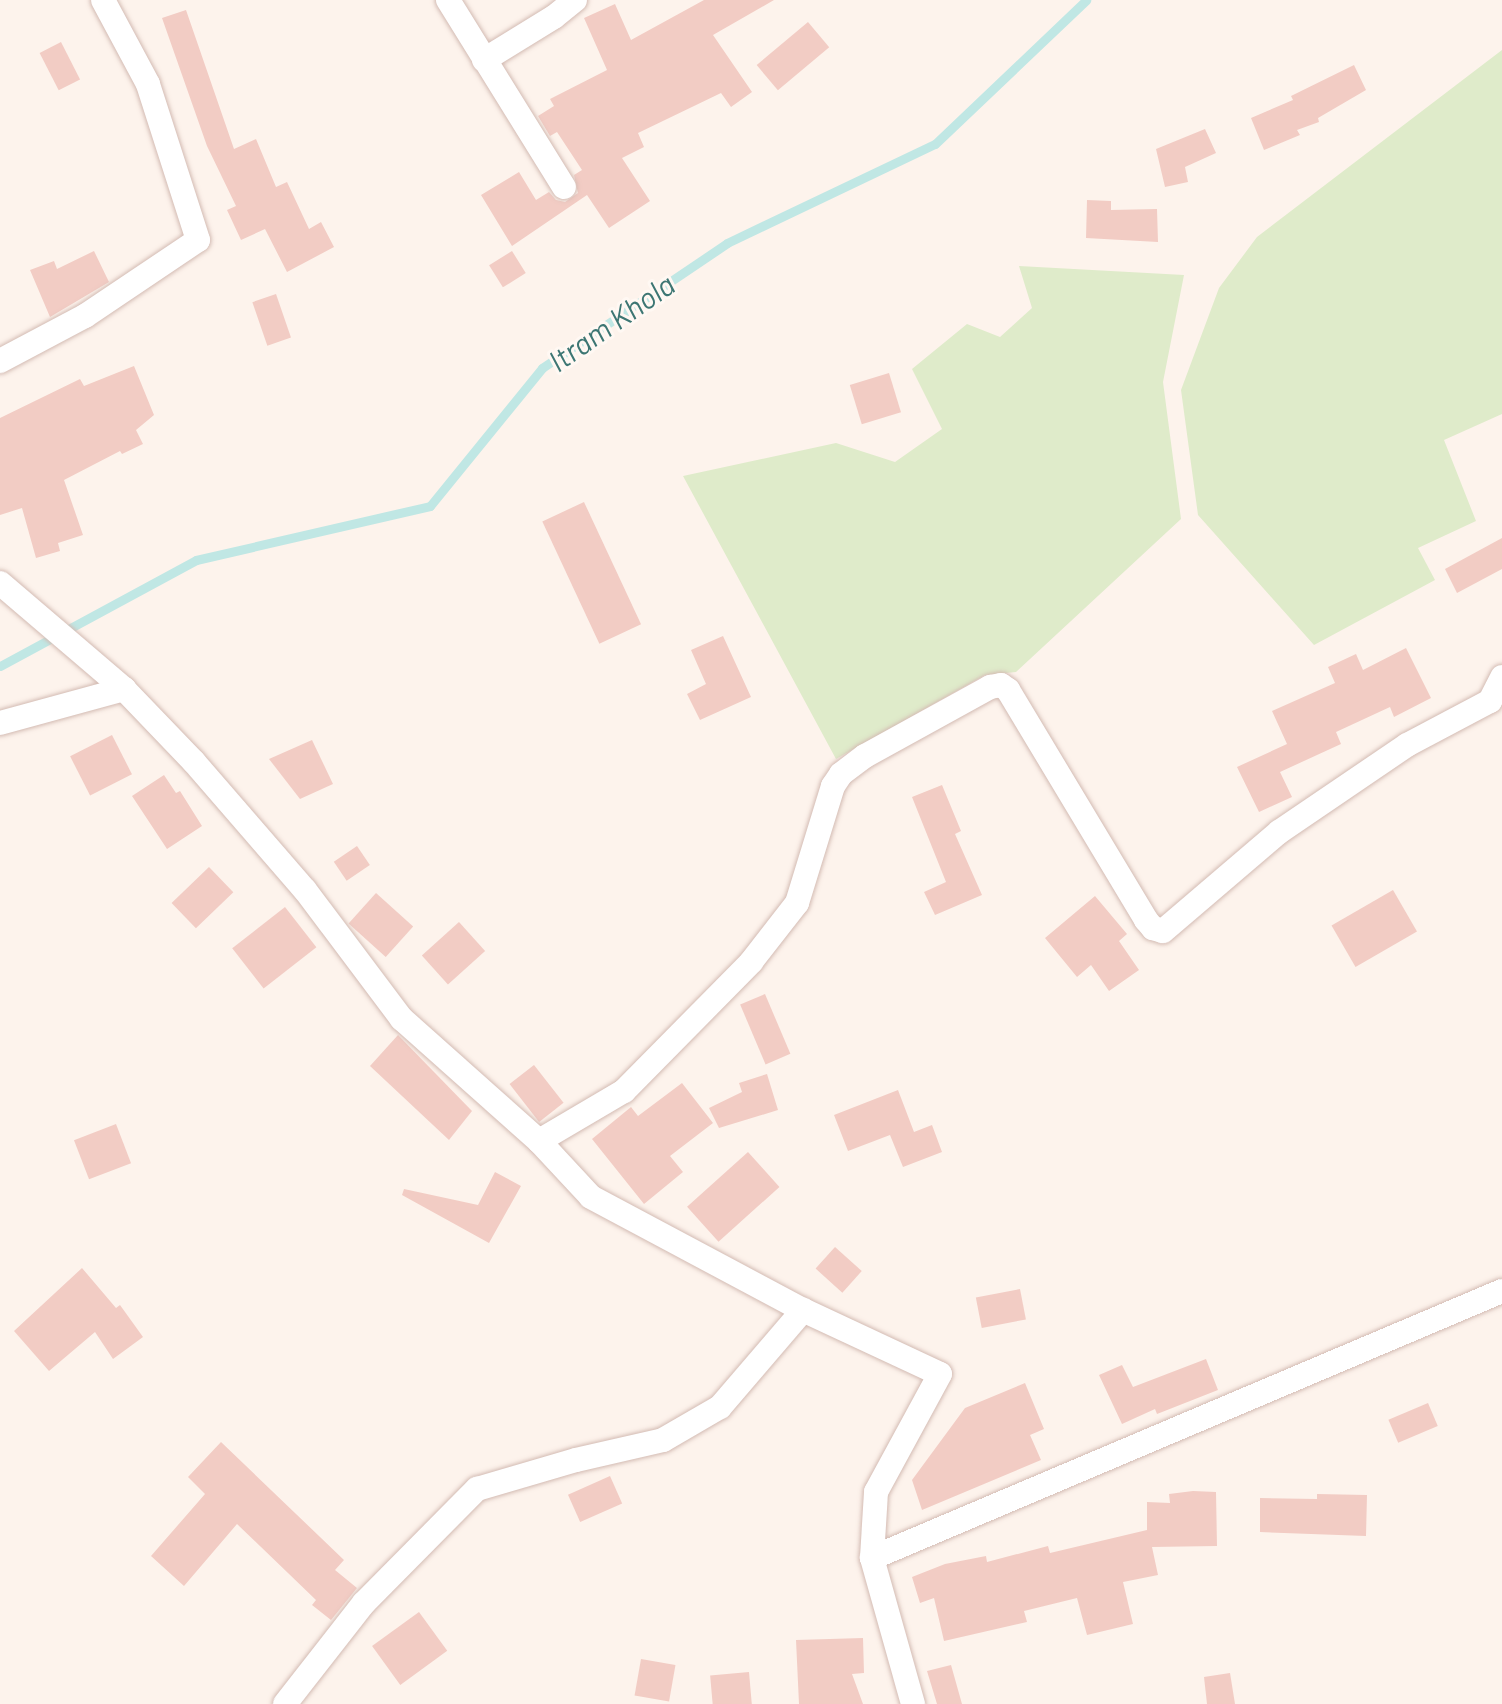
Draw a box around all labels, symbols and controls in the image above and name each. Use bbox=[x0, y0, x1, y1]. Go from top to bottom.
water label: Itram Khola bbox=[541, 265, 681, 379]

